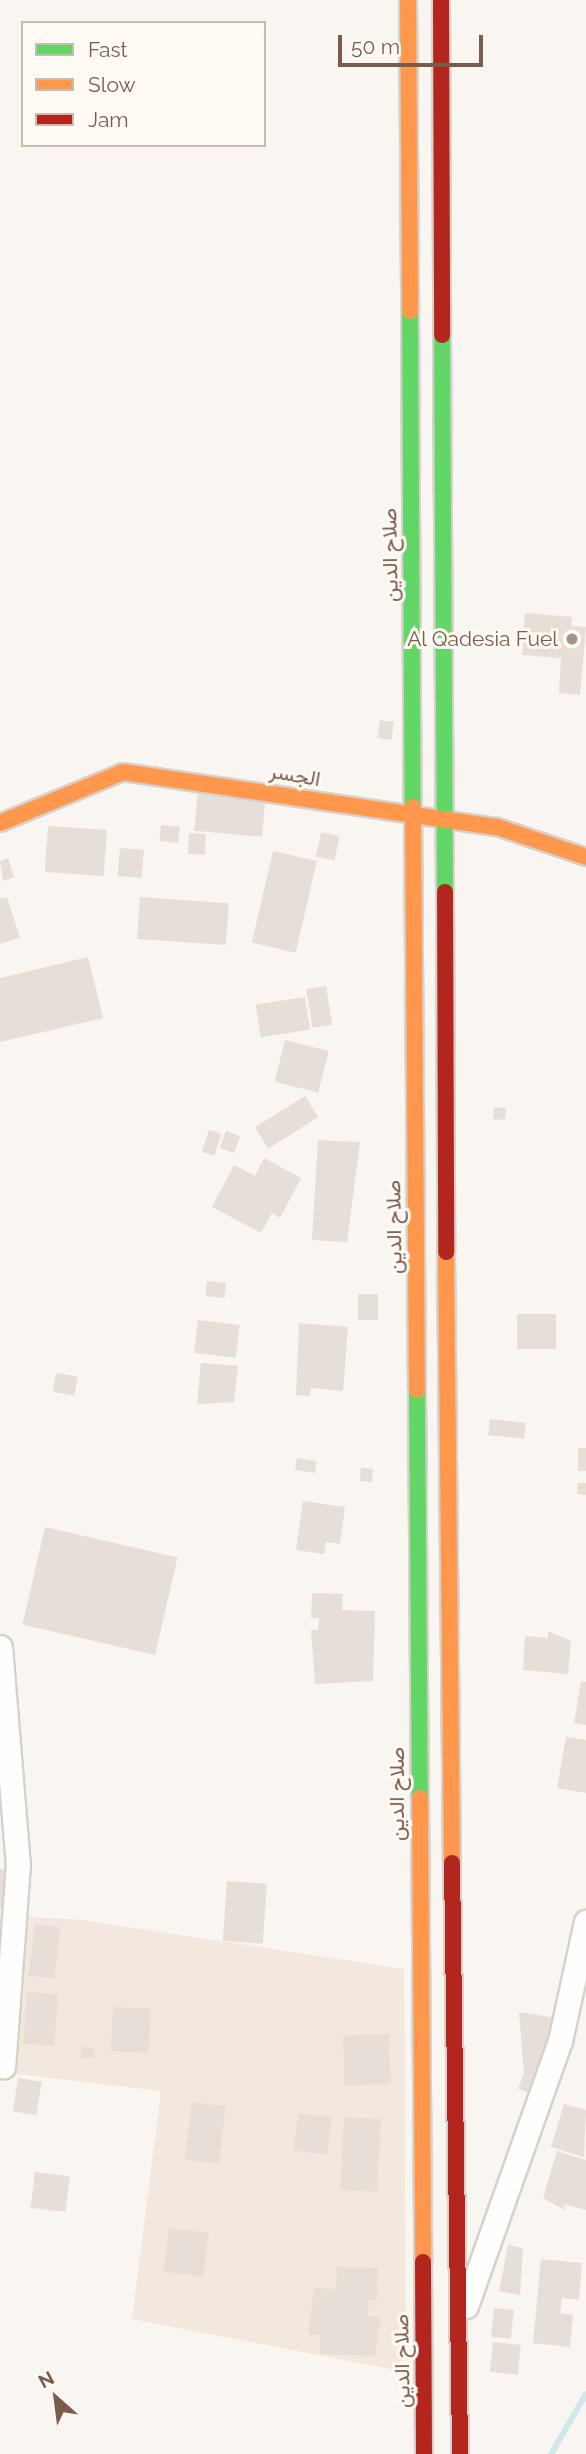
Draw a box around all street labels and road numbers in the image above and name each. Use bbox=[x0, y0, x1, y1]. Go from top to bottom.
street label: صلاح الدين bbox=[377, 508, 403, 602]
street label: الجسر bbox=[268, 758, 322, 792]
street label: صلاح الدين bbox=[381, 1180, 407, 1274]
street label: صلاح الدين bbox=[384, 1747, 410, 1841]
street label: صلاح الدين bbox=[389, 2314, 415, 2408]

